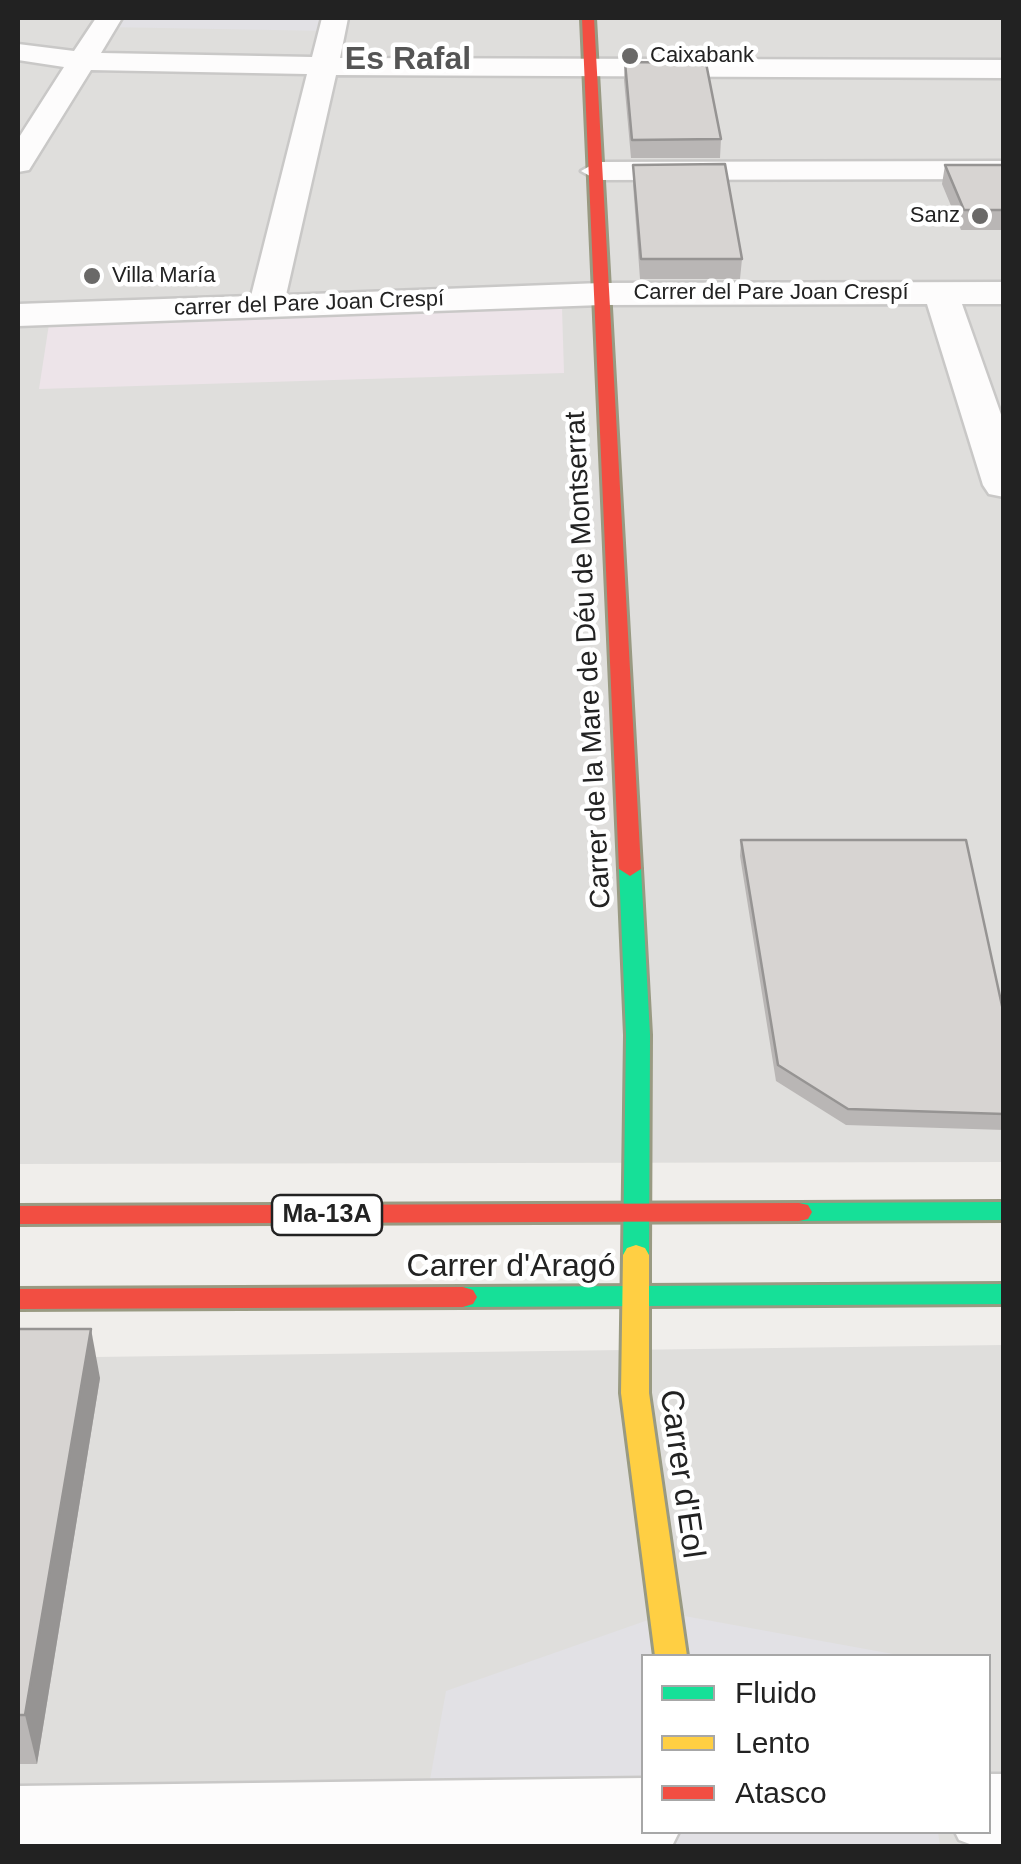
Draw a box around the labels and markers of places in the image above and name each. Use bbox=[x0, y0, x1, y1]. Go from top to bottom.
place label: Caixabank bbox=[650, 43, 754, 69]
marker: Caixabank bbox=[619, 45, 641, 67]
place label: Sanz bbox=[910, 203, 960, 229]
marker: Sanz bbox=[969, 205, 991, 227]
place label: Villa María bbox=[112, 263, 216, 289]
marker: Villa María bbox=[81, 265, 103, 287]

